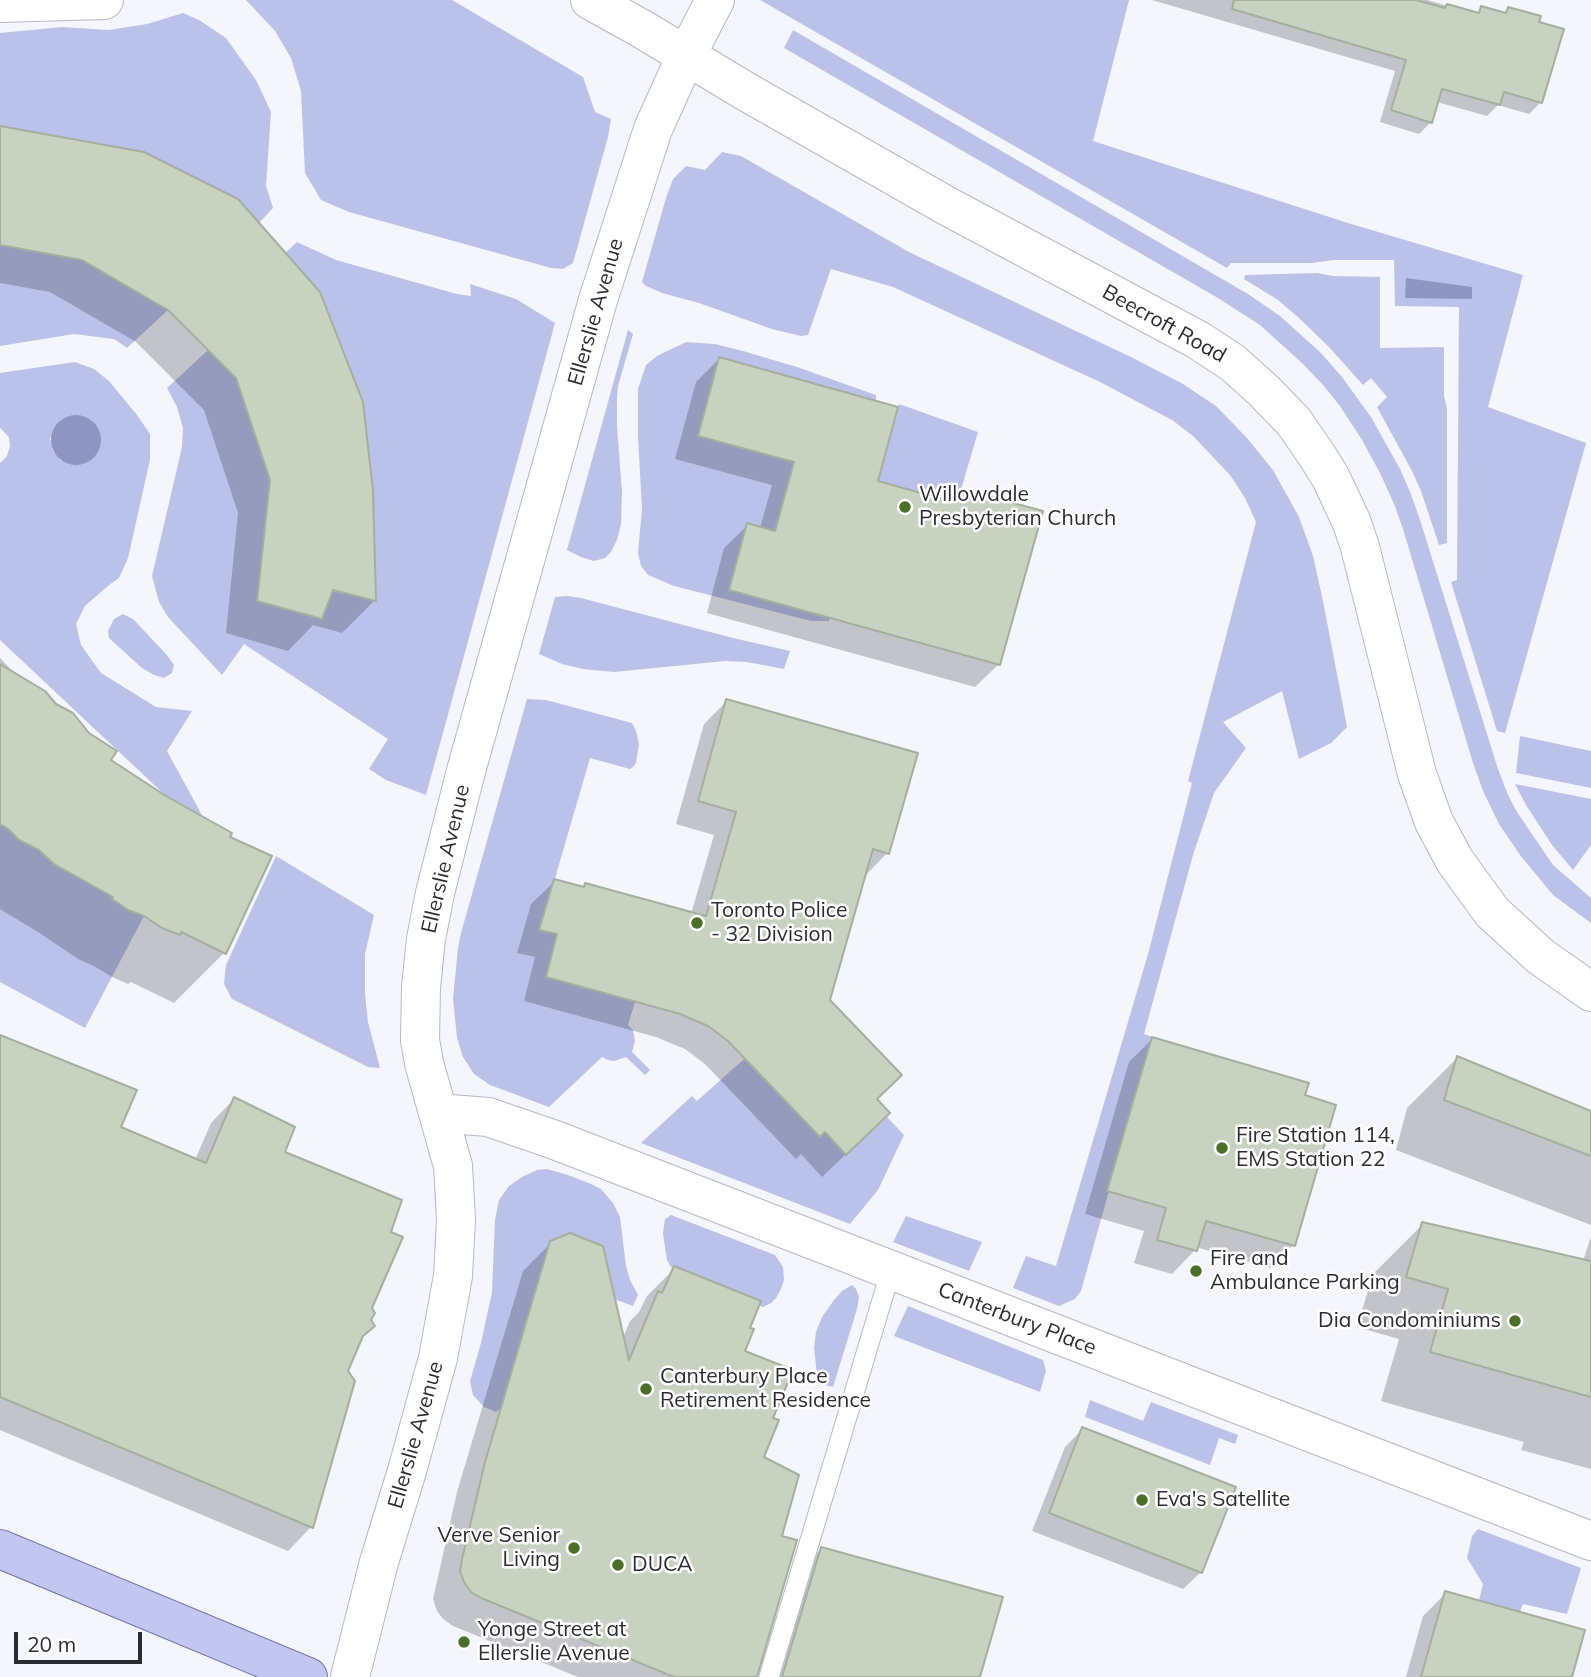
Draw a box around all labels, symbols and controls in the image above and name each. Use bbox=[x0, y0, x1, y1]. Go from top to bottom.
street label: Ellerslie Avenue bbox=[563, 236, 629, 388]
street label: Beecroft Road bbox=[1098, 280, 1230, 368]
place label: Willowdale Presbyterian Church bbox=[919, 482, 1116, 532]
marker: Willowdale Presbyterian Church bbox=[897, 499, 913, 515]
street label: Ellerslie Avenue bbox=[417, 782, 475, 936]
place label: Toronto Police - 32 Division bbox=[711, 898, 847, 948]
marker: Toronto Police - 32 Division bbox=[689, 915, 705, 931]
place label: Fire Station 114, EMS Station 22 bbox=[1236, 1123, 1395, 1173]
marker: Fire Station 114, EMS Station 22 bbox=[1214, 1140, 1230, 1156]
place label: Fire and Ambulance Parking bbox=[1210, 1246, 1400, 1296]
marker: Fire and Ambulance Parking bbox=[1188, 1263, 1204, 1279]
street label: Canterbury Place bbox=[934, 1277, 1100, 1361]
place label: Dia Condominiums bbox=[1318, 1308, 1501, 1334]
marker: Dia Condominiums bbox=[1507, 1313, 1523, 1329]
street label: Ellerslie Avenue bbox=[383, 1359, 449, 1511]
place label: Canterbury Place Retirement Residence bbox=[660, 1364, 871, 1414]
marker: Canterbury Place Retirement Residence bbox=[638, 1381, 654, 1397]
place label: Eva's Satellite bbox=[1156, 1487, 1290, 1513]
marker: Eva's Satellite bbox=[1134, 1492, 1150, 1508]
place label: Verve Senior Living bbox=[438, 1523, 560, 1573]
marker: Verve Senior Living bbox=[566, 1540, 582, 1556]
place label: DUCA bbox=[632, 1552, 692, 1578]
marker: DUCA bbox=[610, 1557, 626, 1573]
place label: Yonge Street at Ellerslie Avenue bbox=[478, 1617, 630, 1667]
scale bar bbox=[18, 1618, 145, 1662]
text: 20 m bbox=[27, 1631, 76, 1657]
marker: Yonge Street at Ellerslie Avenue bbox=[456, 1634, 472, 1650]

